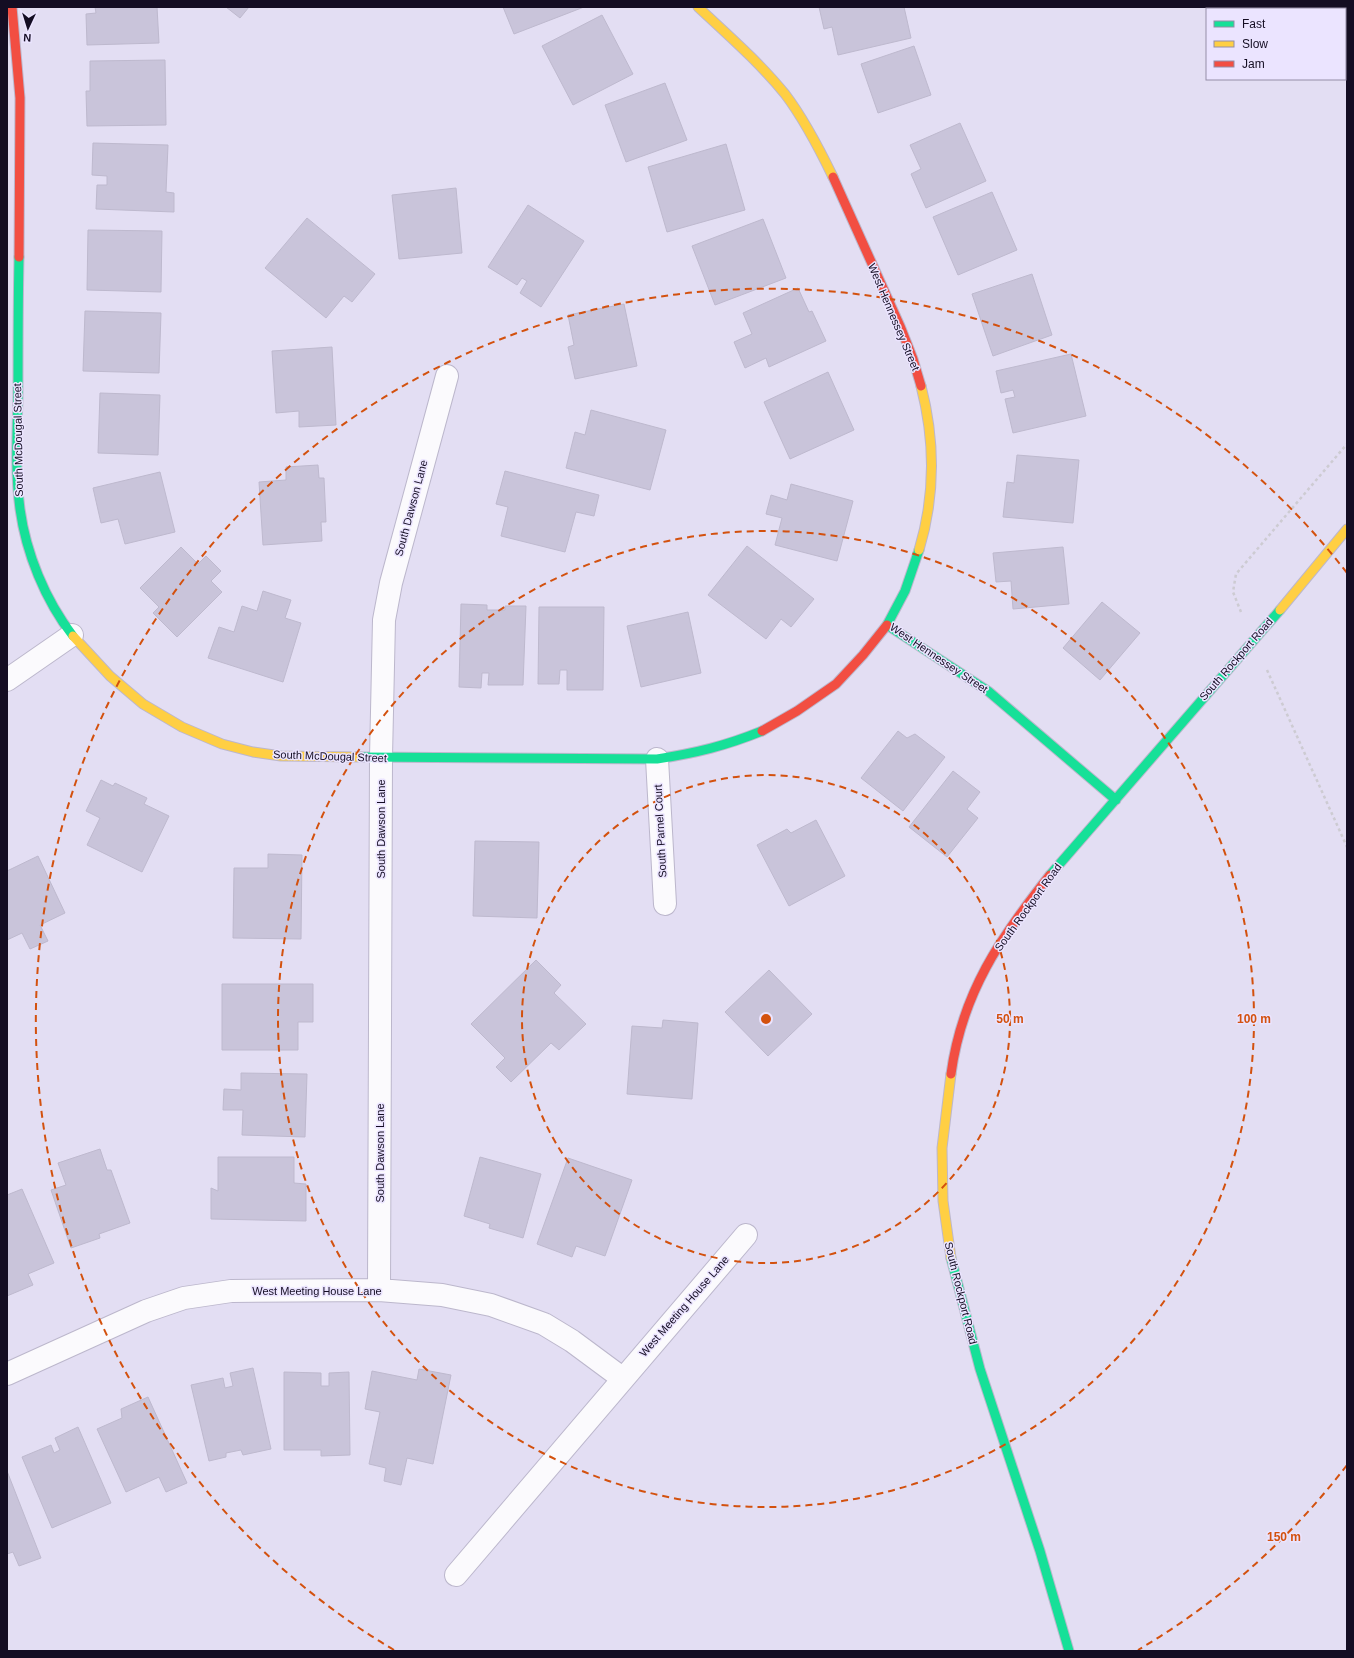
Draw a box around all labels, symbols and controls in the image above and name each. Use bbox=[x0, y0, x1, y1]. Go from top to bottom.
north arrow bbox=[8, 8, 48, 48]
legend bbox=[1206, 8, 1346, 80]
text: Fast bbox=[1242, 17, 1266, 31]
text: N bbox=[23, 32, 32, 44]
text: Slow bbox=[1242, 37, 1268, 51]
text: Jam bbox=[1242, 57, 1265, 71]
street label: West Hennessey Street bbox=[866, 262, 922, 372]
street label: South McDougal Street bbox=[11, 383, 25, 497]
street label: South Dawson Lane bbox=[392, 459, 430, 557]
street label: South Rockport Road bbox=[1197, 615, 1275, 703]
street label: West Hennessey Street bbox=[888, 621, 990, 695]
street label: South McDougal Street bbox=[273, 748, 387, 764]
street label: South Dawson Lane bbox=[375, 779, 387, 879]
street label: South Parnel Court bbox=[652, 784, 668, 878]
street label: South Rockport Road bbox=[992, 861, 1064, 953]
centre of rings bbox=[759, 1012, 773, 1026]
text: 50 m bbox=[996, 1012, 1024, 1026]
text: 100 m bbox=[1237, 1012, 1271, 1026]
street label: South Dawson Lane bbox=[374, 1103, 386, 1203]
street label: South Rockport Road bbox=[942, 1241, 980, 1345]
street label: West Meeting House Lane bbox=[637, 1253, 731, 1359]
street label: West Meeting House Lane bbox=[252, 1285, 382, 1297]
text: 150 m bbox=[1267, 1530, 1301, 1544]

